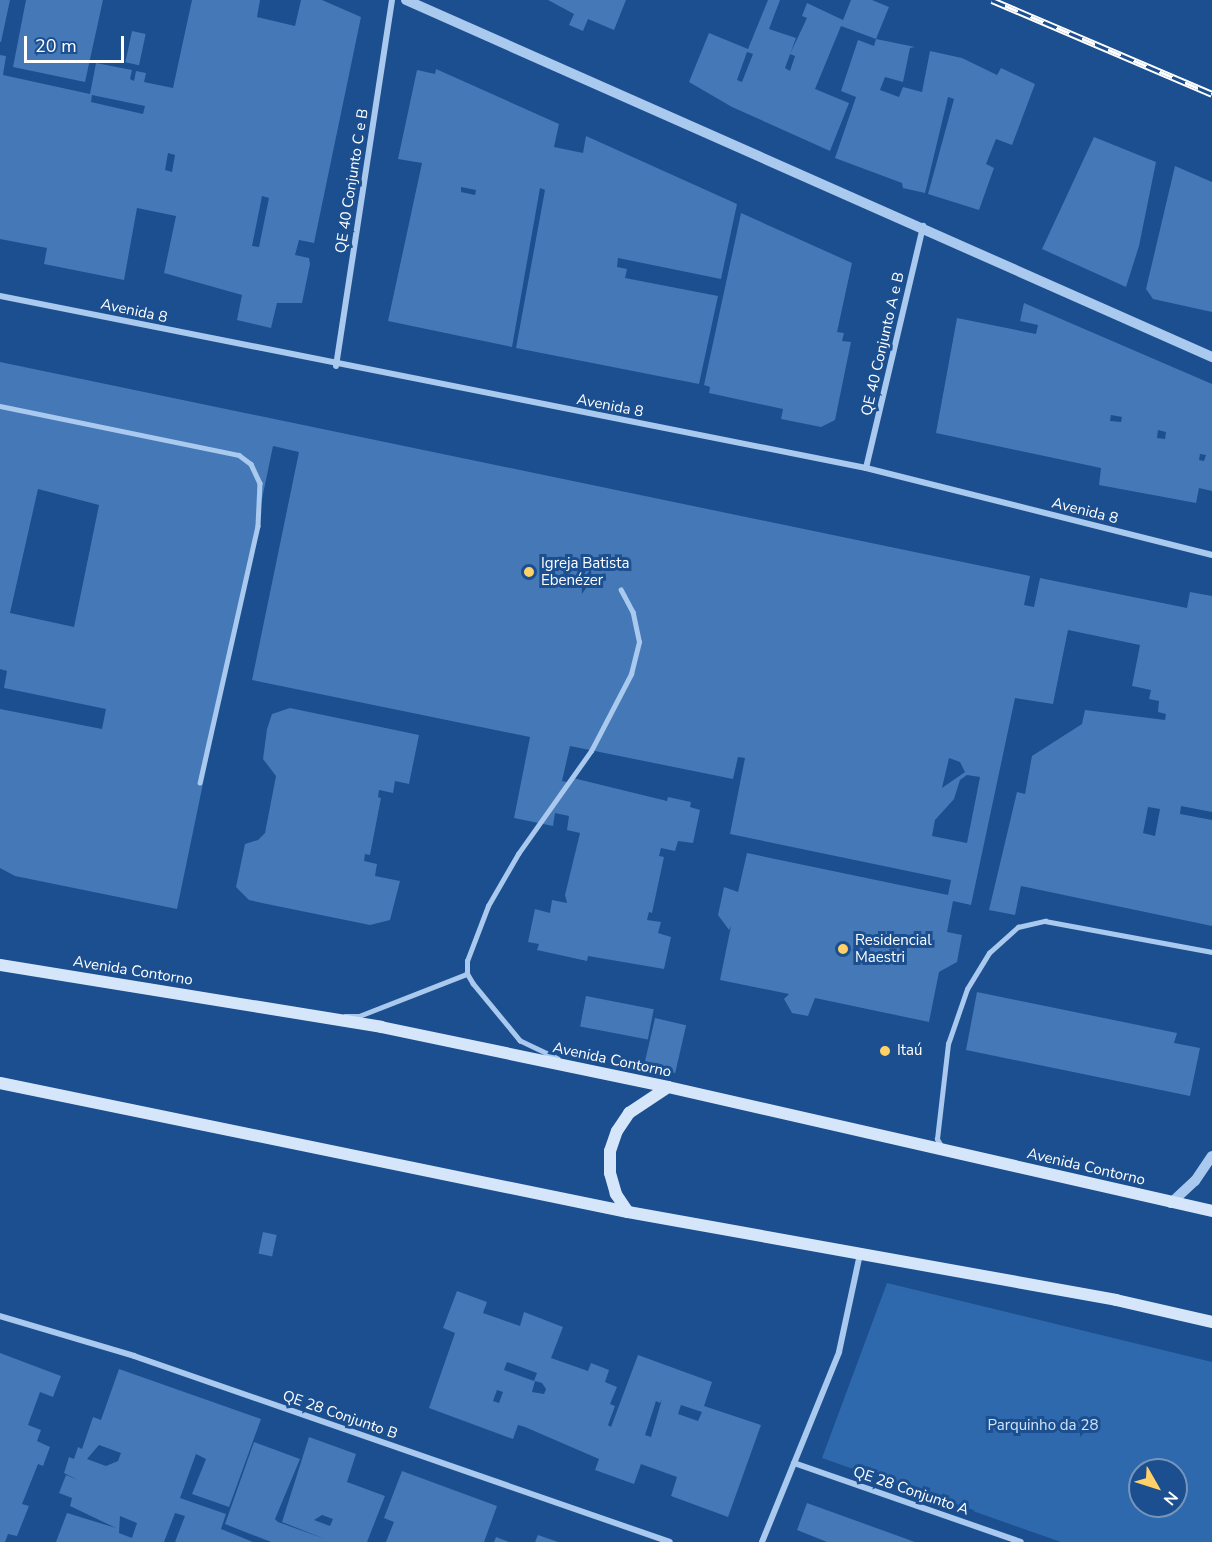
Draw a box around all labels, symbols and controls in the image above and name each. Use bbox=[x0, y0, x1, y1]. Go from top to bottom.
scale bar bbox=[27, 24, 128, 62]
text: 20 m bbox=[35, 34, 77, 58]
street label: QE 40 Conjunto C e B bbox=[332, 107, 372, 255]
street label: QE 40 Conjunto A e B bbox=[858, 270, 908, 418]
street label: Avenida 8 bbox=[99, 295, 169, 327]
street label: Avenida 8 bbox=[575, 391, 645, 421]
street label: Avenida 8 bbox=[1050, 494, 1120, 528]
place label: Igreja Batista Ebenézer bbox=[541, 554, 629, 589]
marker: Igreja Batista Ebenézer bbox=[522, 565, 536, 579]
place label: Residencial Maestri bbox=[855, 931, 932, 966]
marker: Residencial Maestri bbox=[836, 942, 850, 956]
street label: Avenida Contorno bbox=[72, 953, 194, 989]
street label: Avenida Contorno bbox=[551, 1039, 673, 1081]
place label: Itaú bbox=[897, 1042, 922, 1060]
marker: Itaú bbox=[878, 1044, 892, 1058]
street label: Avenida Contorno bbox=[1025, 1145, 1147, 1189]
street label: QE 28 Conjunto B bbox=[280, 1387, 400, 1443]
park label: Parquinho da 28 bbox=[988, 1417, 1098, 1435]
north arrow bbox=[1128, 1458, 1188, 1518]
street label: QE 28 Conjunto A bbox=[851, 1463, 971, 1519]
text: N bbox=[1158, 1486, 1183, 1510]

